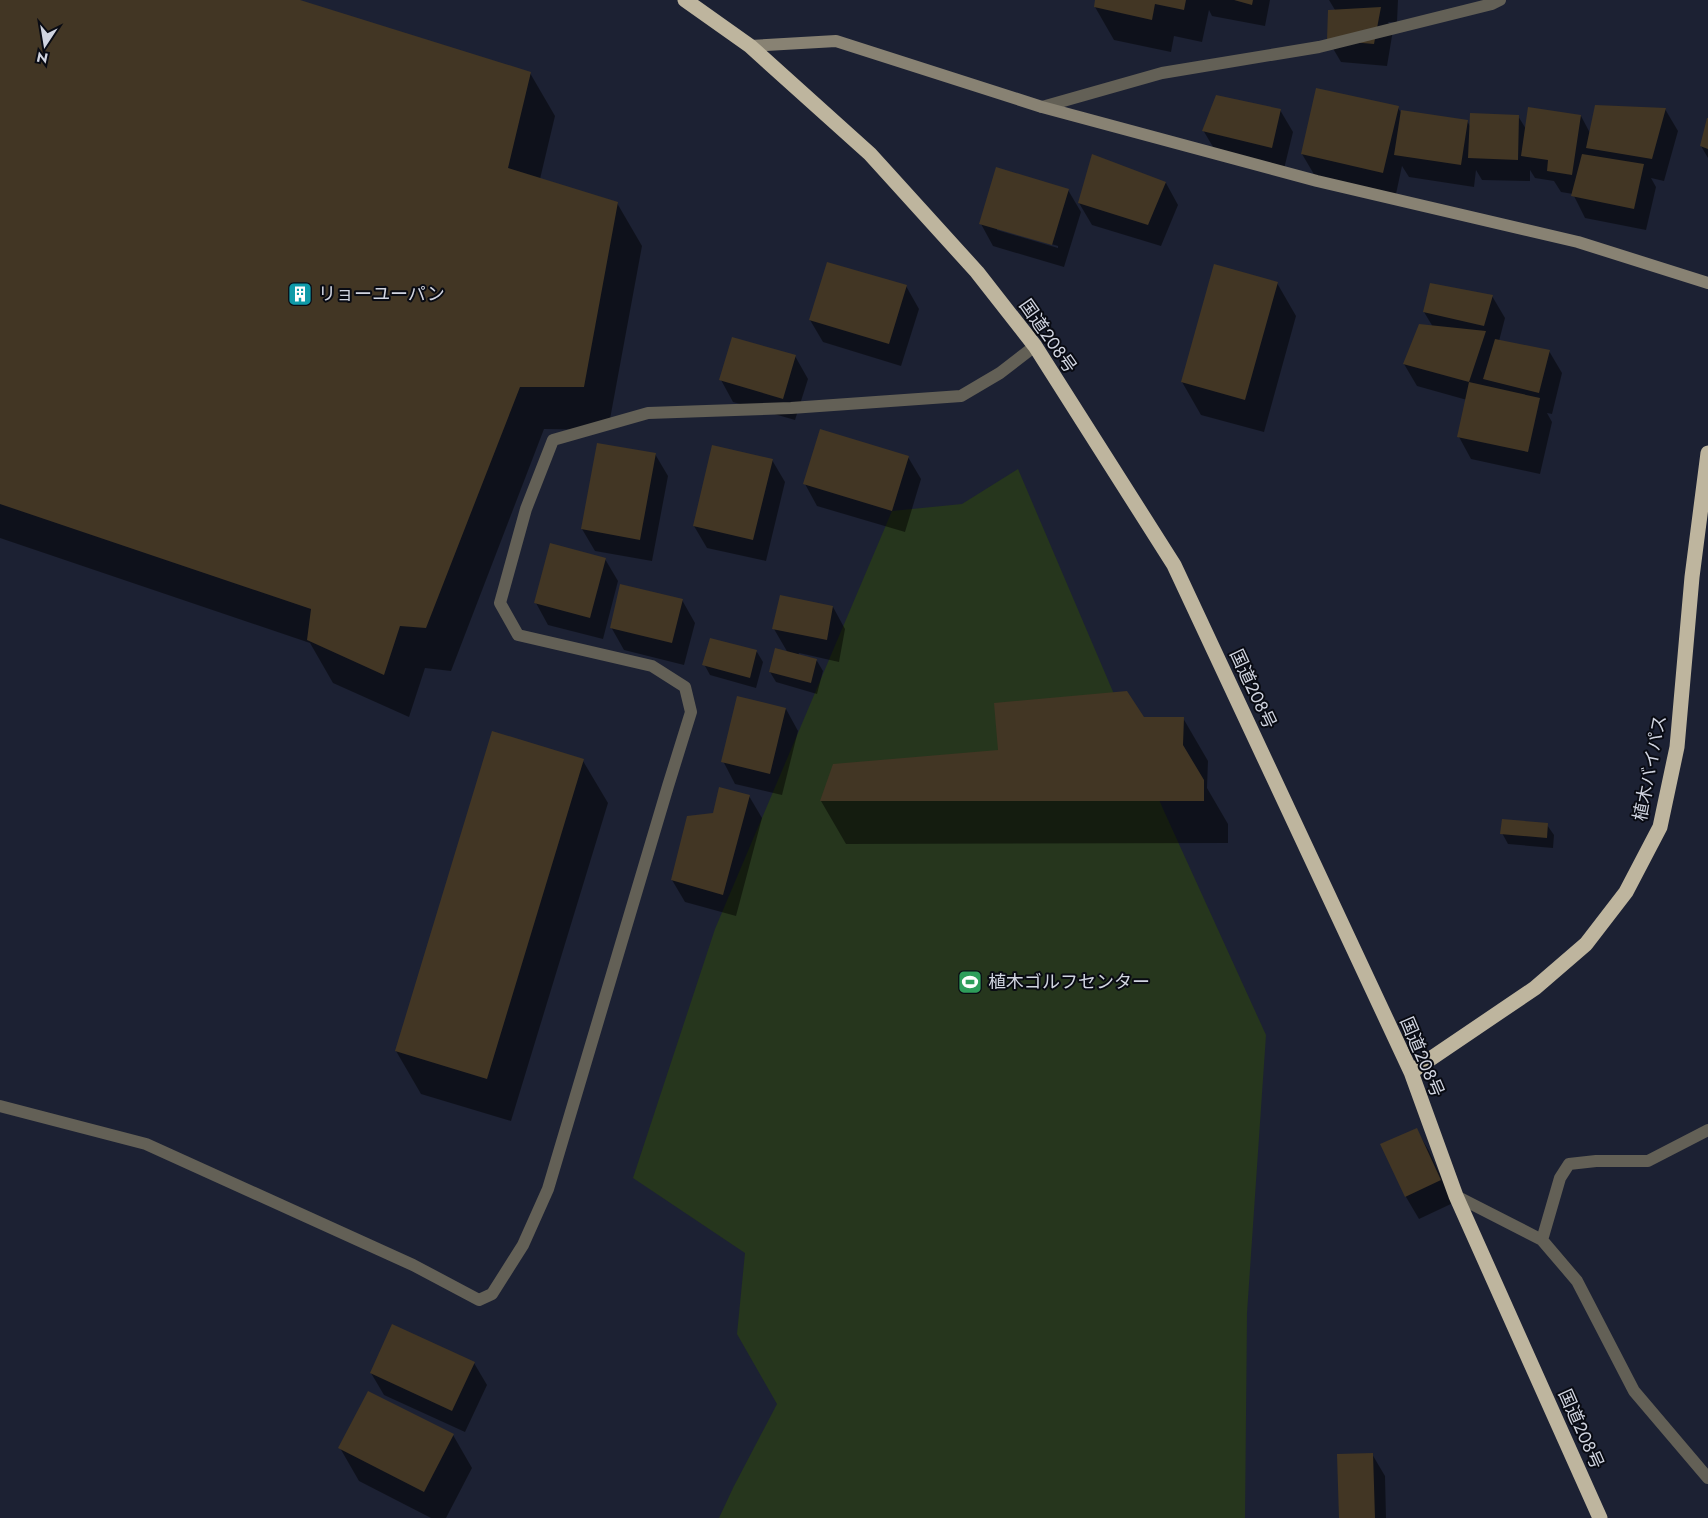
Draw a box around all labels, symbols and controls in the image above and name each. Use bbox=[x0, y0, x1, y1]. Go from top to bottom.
north arrow bbox=[20, 20, 70, 70]
text: N bbox=[35, 47, 50, 69]
building icon: リョーユーパン bbox=[287, 281, 313, 307]
place label: リョーユーパン bbox=[318, 281, 445, 307]
street label: 国道208号 bbox=[1013, 294, 1083, 378]
street label: 国道208号 bbox=[1223, 645, 1283, 733]
street label: 植木バイパス bbox=[1627, 713, 1673, 823]
sports icon: 植木ゴルフセンター bbox=[957, 969, 983, 995]
place label: 植木ゴルフセンター bbox=[988, 969, 1150, 995]
street label: 国道208号 bbox=[1393, 1013, 1451, 1101]
street label: 国道208号 bbox=[1552, 1385, 1610, 1473]

